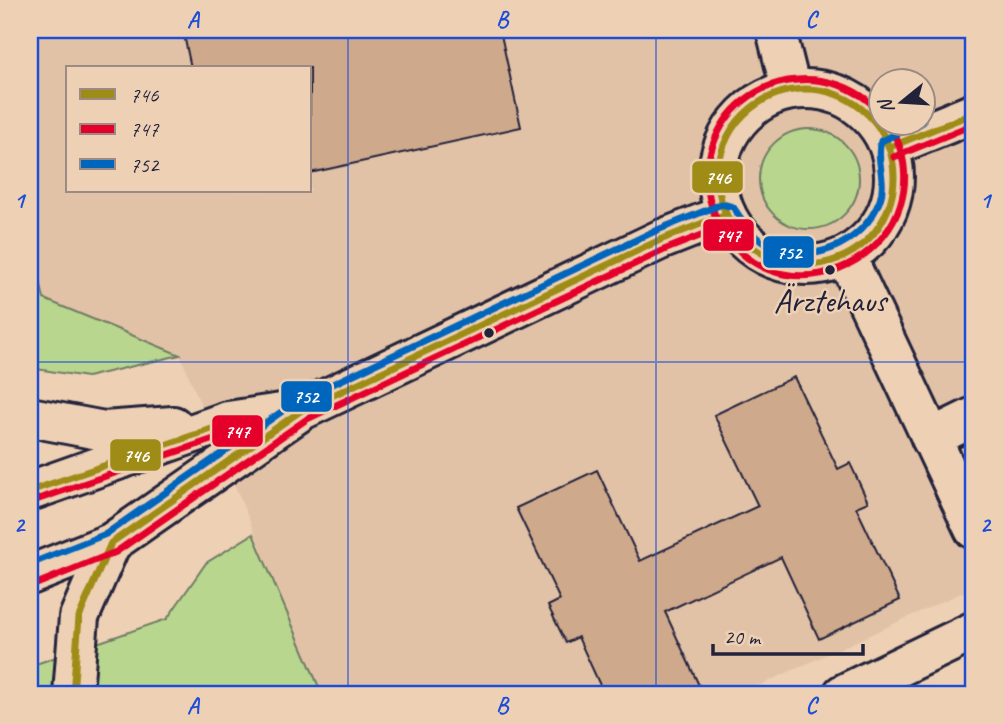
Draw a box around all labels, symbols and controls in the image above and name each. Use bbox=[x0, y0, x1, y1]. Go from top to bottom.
text: A bbox=[187, 5, 201, 34]
text: B bbox=[496, 5, 510, 34]
text: C bbox=[806, 5, 820, 34]
legend bbox=[66, 66, 312, 192]
north arrow bbox=[867, 66, 937, 136]
text: 746 bbox=[130, 82, 159, 108]
text: N bbox=[873, 95, 900, 116]
text: 747 bbox=[130, 116, 160, 142]
text: 752 bbox=[130, 152, 160, 178]
line badge: 746 bbox=[691, 160, 744, 194]
text: 746 bbox=[705, 166, 733, 190]
text: 1 bbox=[14, 186, 27, 215]
text: 1 bbox=[980, 186, 993, 215]
line badge: 747 bbox=[702, 218, 755, 252]
text: 747 bbox=[715, 224, 743, 248]
line badge: 752 bbox=[762, 235, 815, 269]
text: 752 bbox=[776, 241, 804, 265]
marker: Ärztehaus bbox=[823, 263, 837, 277]
place label: Ärztehaus bbox=[774, 280, 889, 322]
unlabelled marker bbox=[482, 326, 496, 340]
line badge: 752 bbox=[280, 380, 333, 413]
text: 752 bbox=[293, 385, 321, 409]
line badge: 747 bbox=[211, 414, 264, 448]
text: 747 bbox=[224, 420, 252, 444]
line badge: 746 bbox=[109, 438, 162, 472]
text: 746 bbox=[123, 444, 151, 468]
text: 2 bbox=[14, 510, 27, 539]
text: 2 bbox=[980, 510, 993, 539]
scale bar bbox=[713, 612, 864, 656]
text: 20 m bbox=[724, 624, 762, 650]
text: A bbox=[187, 691, 201, 720]
text: B bbox=[496, 691, 510, 720]
text: C bbox=[806, 691, 820, 720]

